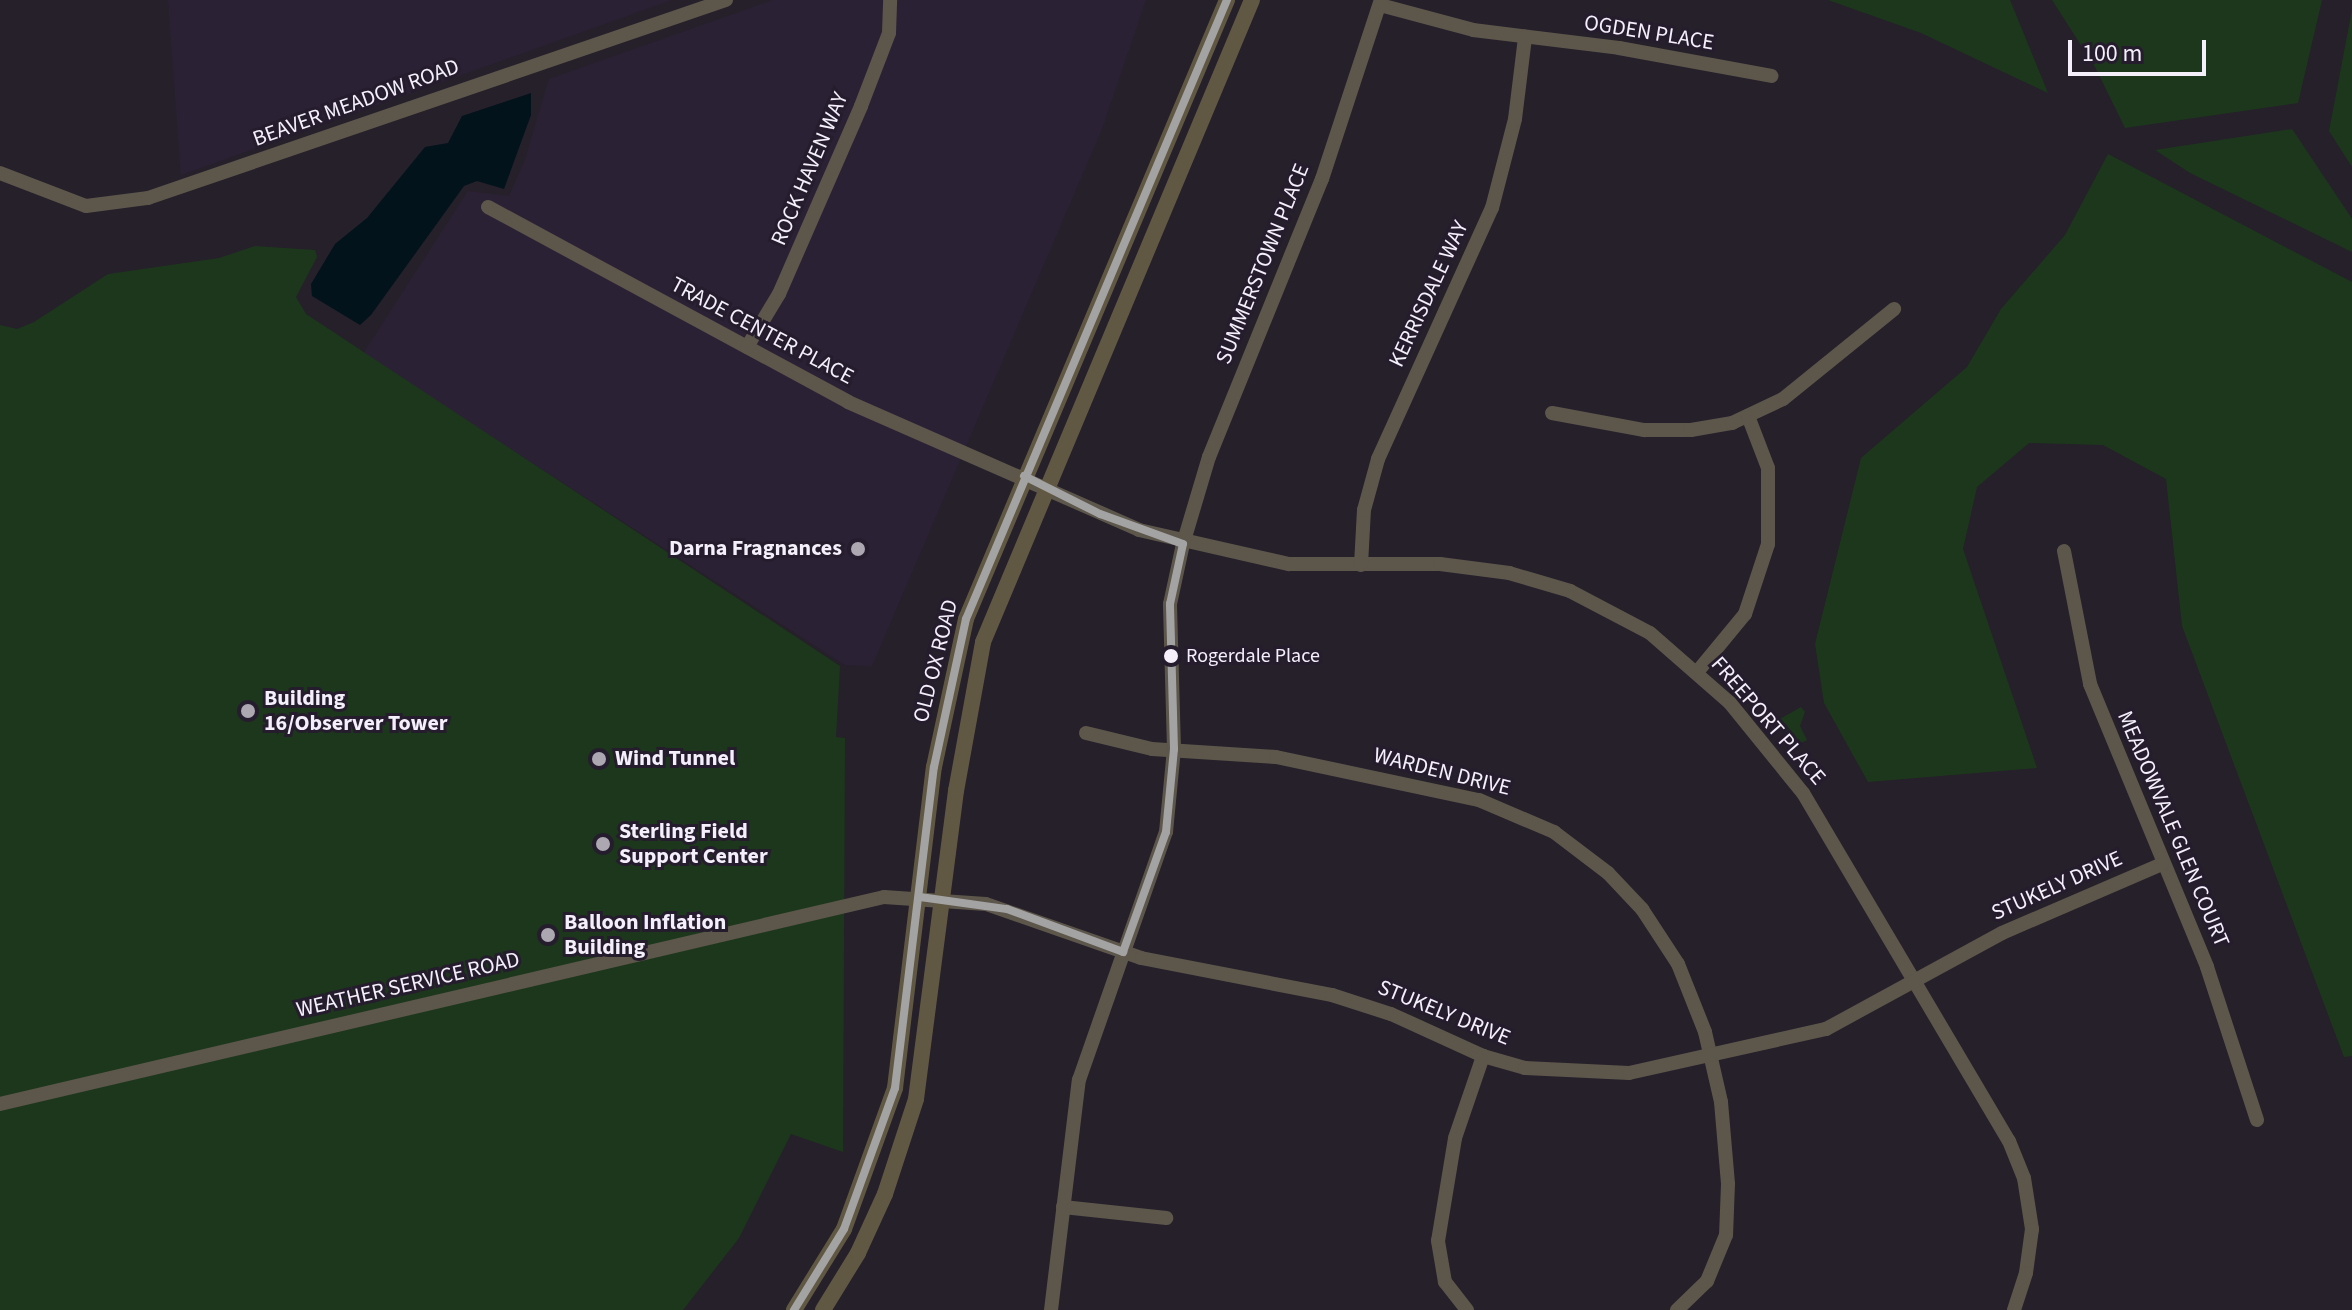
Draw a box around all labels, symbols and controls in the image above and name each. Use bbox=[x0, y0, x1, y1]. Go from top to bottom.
street label: OGDEN PLACE bbox=[1582, 10, 1716, 56]
scale bar bbox=[2072, 24, 2210, 74]
text: 100 m bbox=[2082, 36, 2142, 71]
street label: BEAVER MEADOW ROAD bbox=[249, 53, 463, 153]
street label: ROCK HAVEN WAY bbox=[766, 88, 854, 250]
street label: SUMMERSTOWN PLACE bbox=[1211, 160, 1315, 368]
street label: KERRISDALE WAY bbox=[1384, 217, 1474, 371]
street label: TRADE CENTER PLACE bbox=[666, 272, 858, 390]
place label: Darna Fragnances bbox=[669, 536, 842, 562]
marker: Darna Fragnances bbox=[849, 540, 867, 558]
street label: OLD OX ROAD bbox=[908, 597, 964, 725]
place label: Rogerdale Place bbox=[1186, 644, 1320, 668]
marker: Rogerdale Place bbox=[1163, 648, 1179, 664]
street label: FREEPORT PLACE bbox=[1705, 652, 1831, 790]
place label: Building 16/Observer Tower bbox=[264, 685, 448, 736]
marker: Building 16/Observer Tower bbox=[239, 702, 257, 720]
street label: MEADOWVALE GLEN COURT bbox=[2111, 707, 2235, 951]
street label: WARDEN DRIVE bbox=[1371, 742, 1513, 802]
place label: Wind Tunnel bbox=[615, 746, 735, 772]
marker: Wind Tunnel bbox=[590, 750, 608, 768]
place label: Sterling Field Support Center bbox=[619, 818, 768, 870]
marker: Sterling Field Support Center bbox=[594, 835, 612, 853]
street label: STUKELY DRIVE bbox=[1988, 845, 2126, 927]
place label: Balloon Inflation Building bbox=[564, 909, 726, 960]
marker: Balloon Inflation Building bbox=[539, 926, 557, 944]
street label: WEATHER SERVICE ROAD bbox=[294, 946, 522, 1024]
street label: STUKELY DRIVE bbox=[1374, 974, 1514, 1052]

